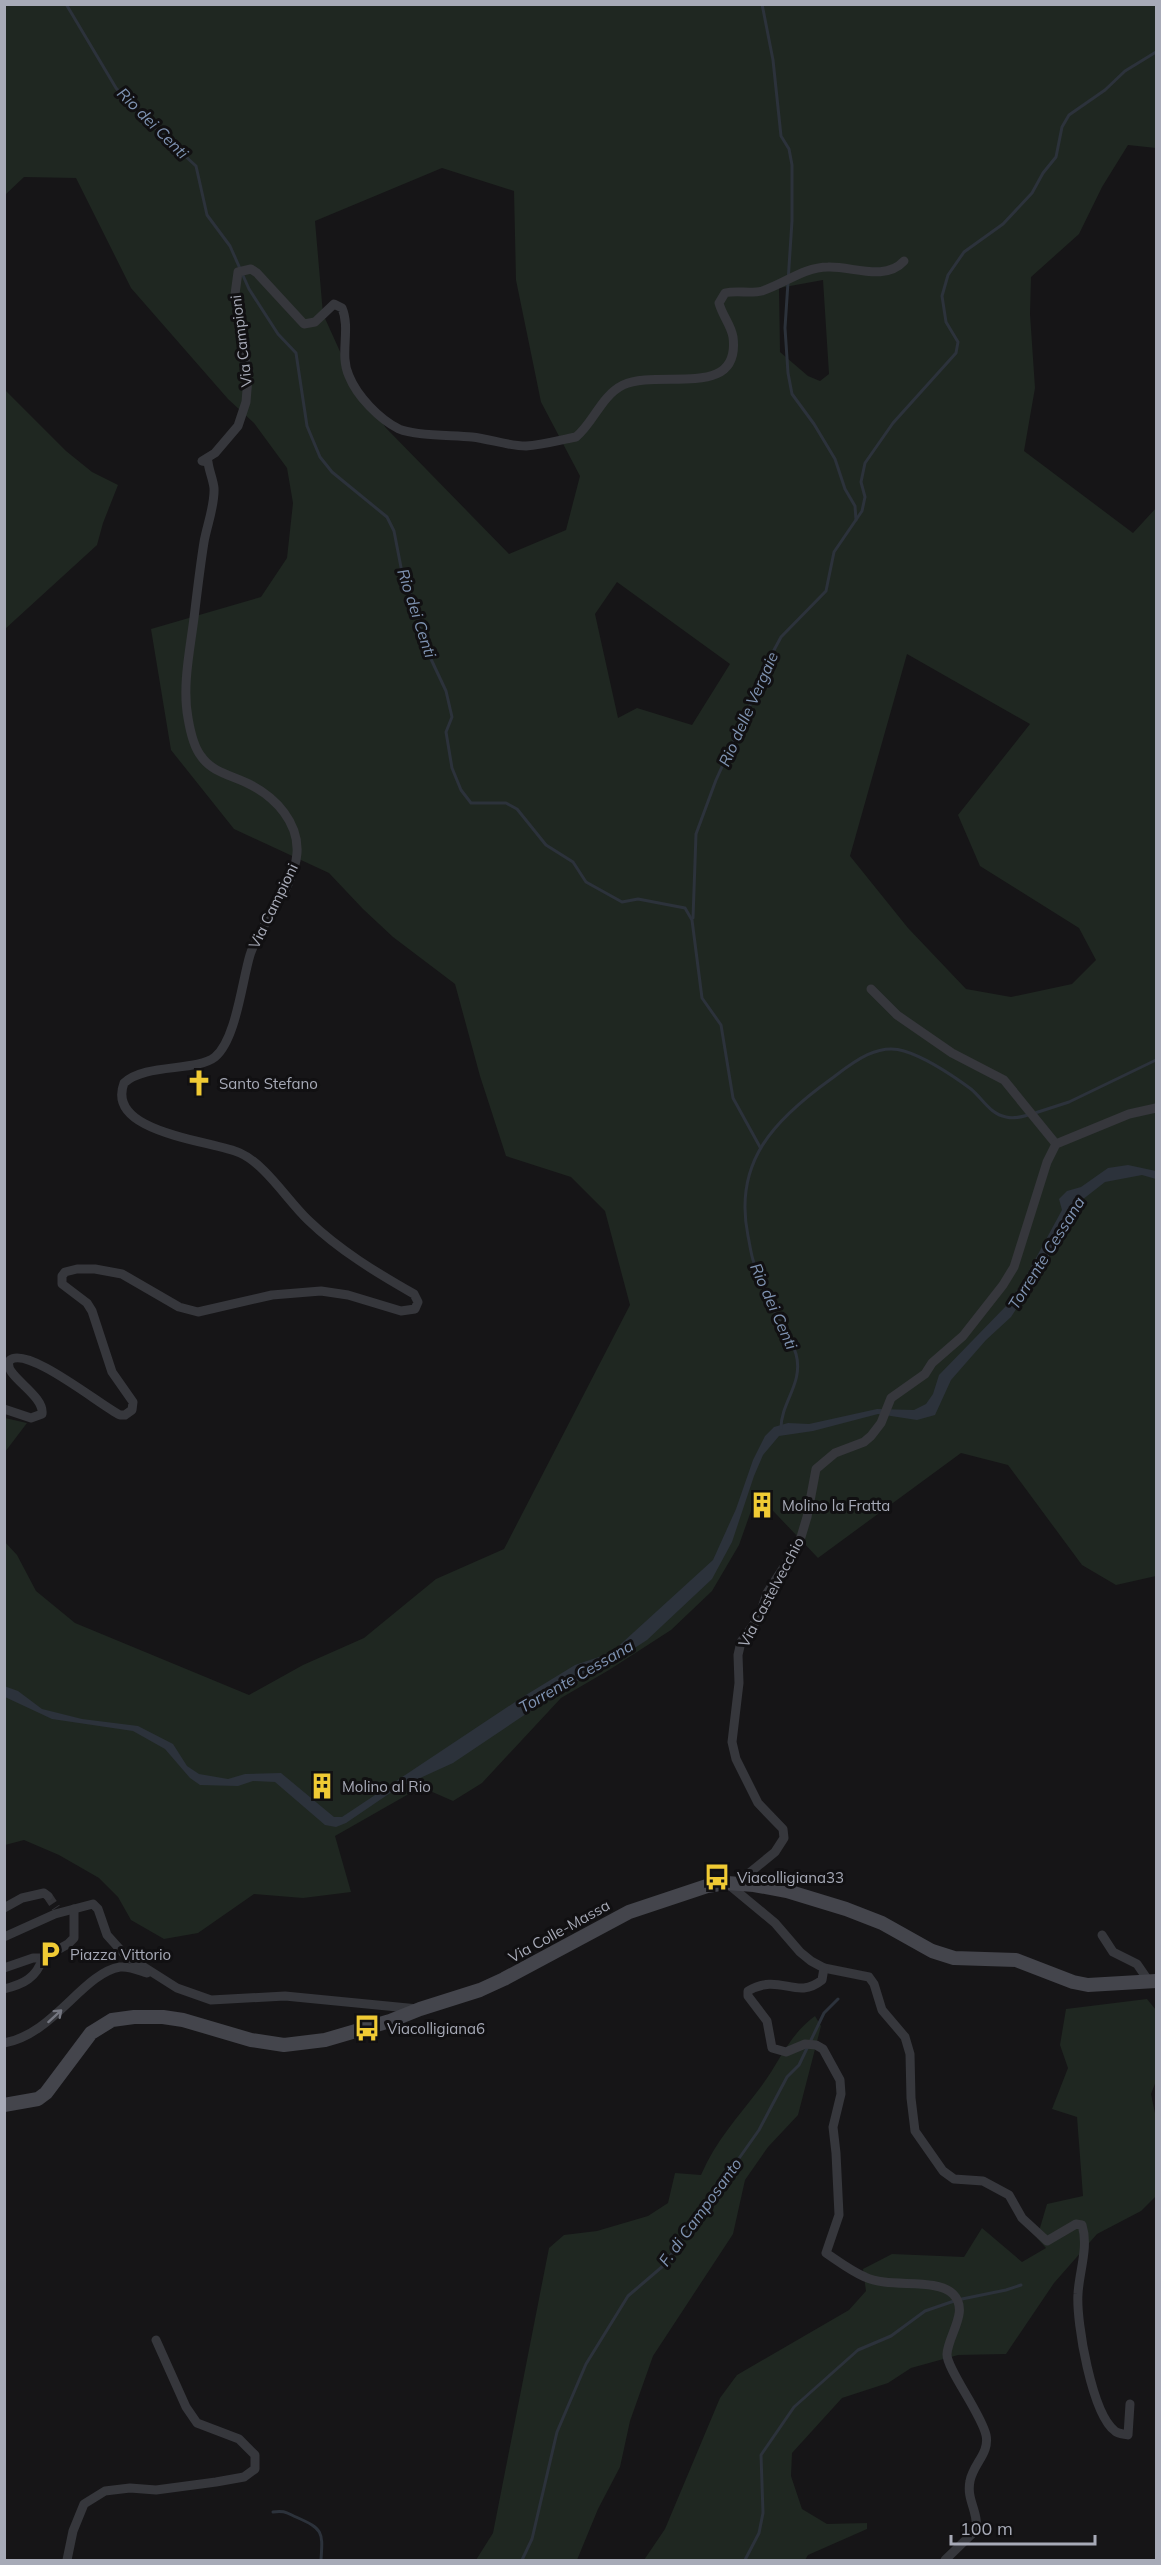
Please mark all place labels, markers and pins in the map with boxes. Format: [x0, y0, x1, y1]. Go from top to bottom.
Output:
church icon: Santo Stefano [184, 1068, 214, 1098]
place label: Santo Stefano [219, 1074, 318, 1093]
building icon: Molino la Fratta [747, 1490, 777, 1520]
place label: Molino la Fratta [782, 1496, 890, 1515]
building icon: Molino al Rio [307, 1771, 337, 1801]
place label: Molino al Rio [342, 1777, 431, 1796]
bus stop icon: Viacolligiana33 [702, 1862, 732, 1892]
place label: Viacolligiana33 [737, 1868, 844, 1887]
parking icon: Piazza Vittorio [35, 1939, 65, 1969]
place label: Piazza Vittorio [70, 1945, 171, 1964]
bus stop icon: Viacolligiana6 [352, 2013, 382, 2043]
place label: Viacolligiana6 [387, 2019, 485, 2038]

